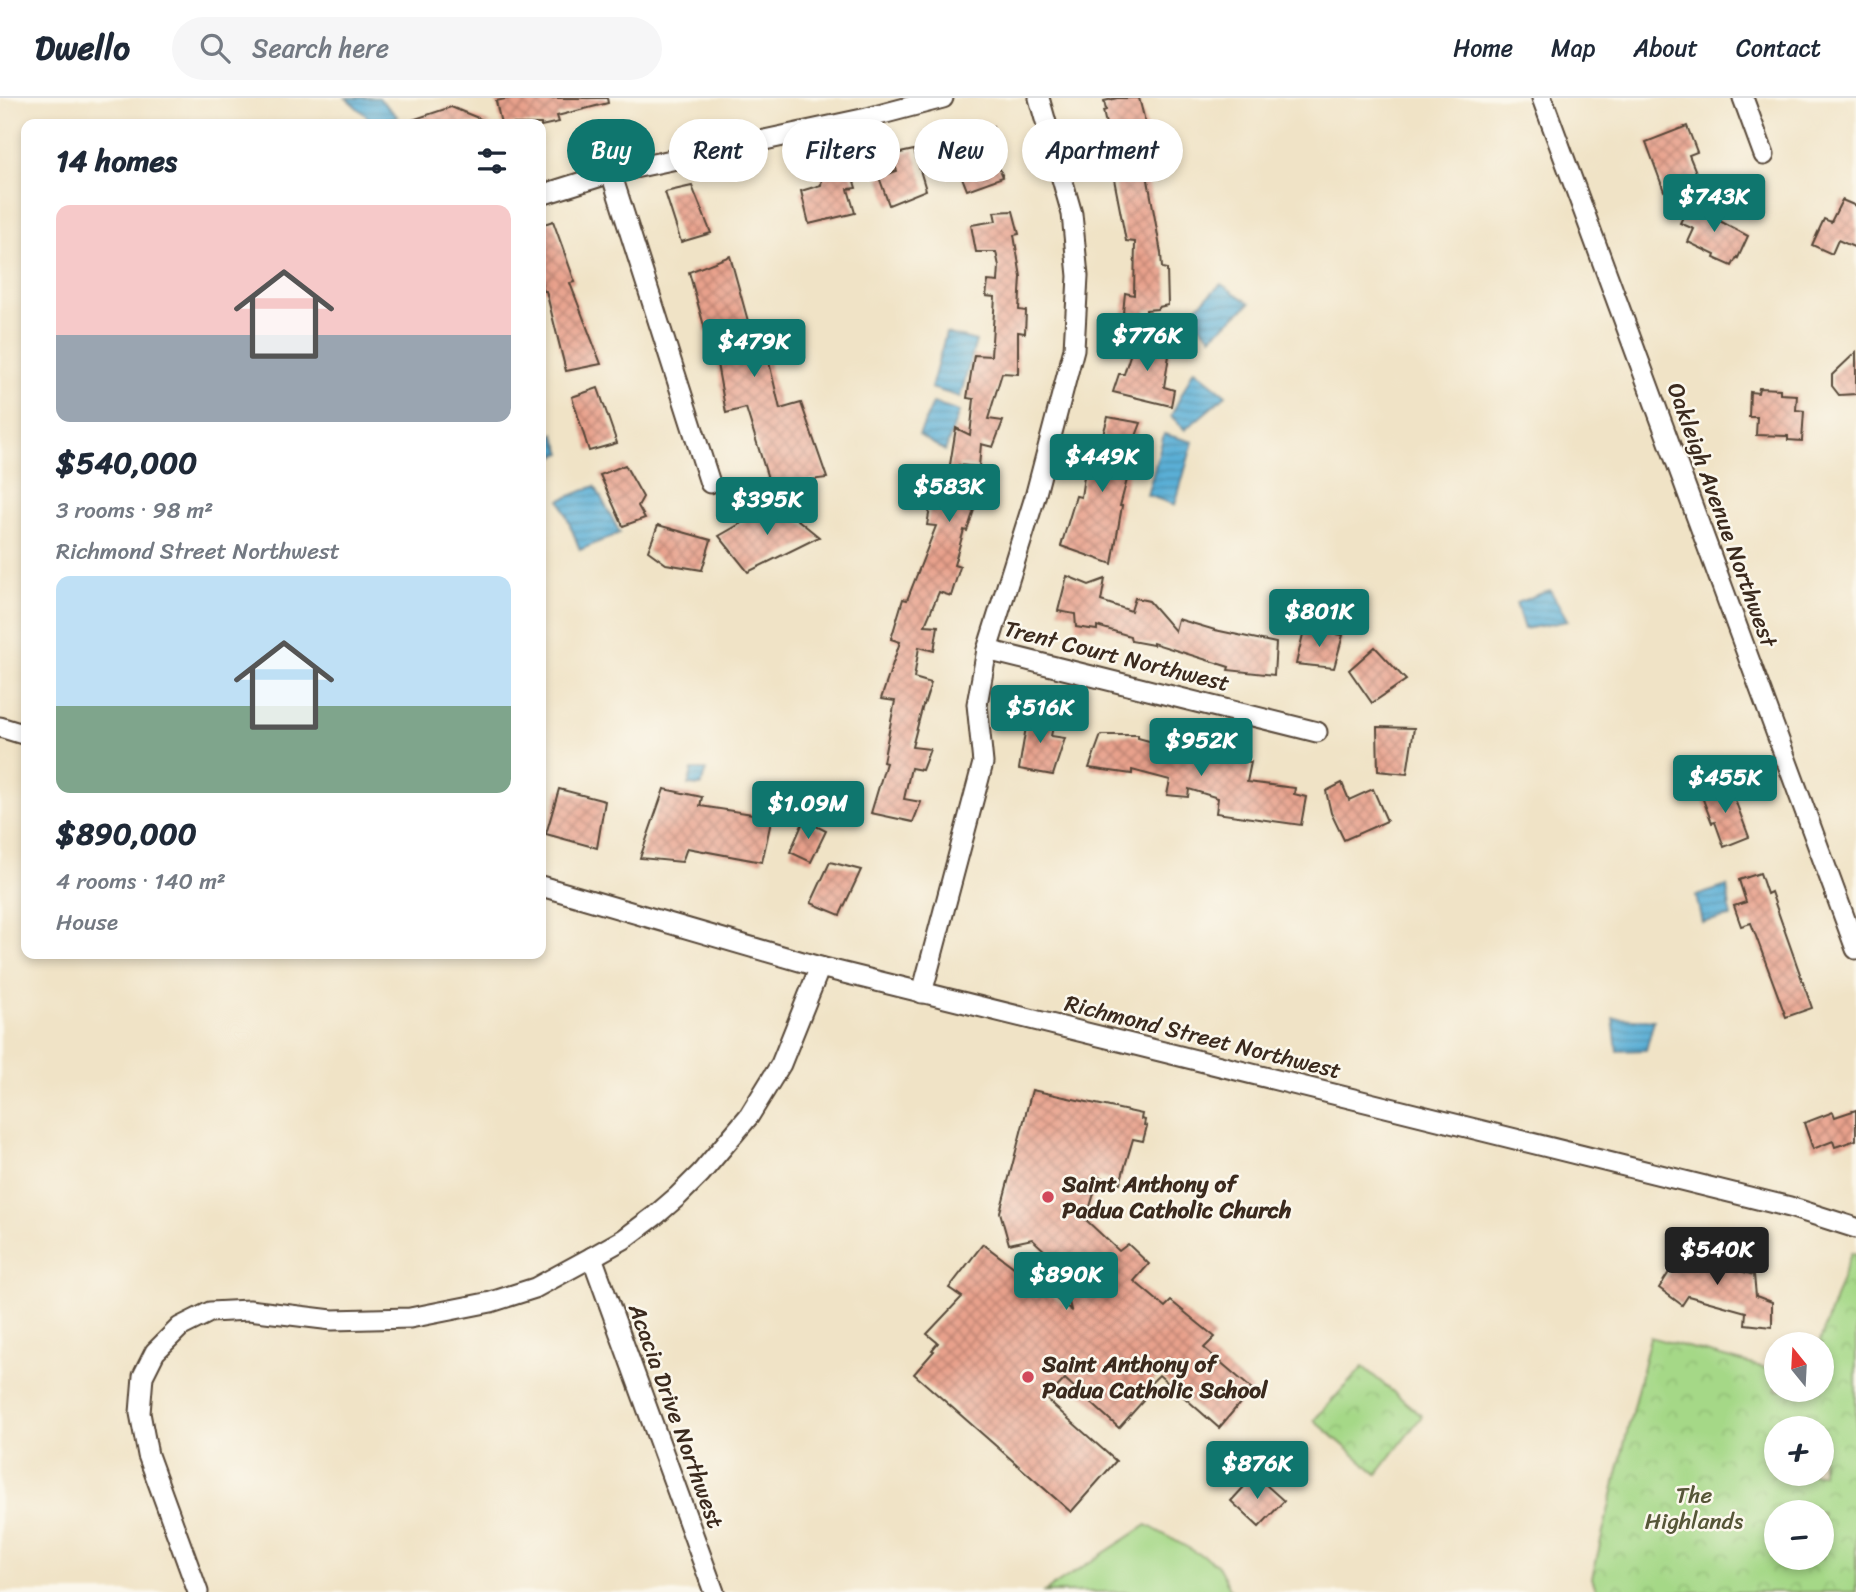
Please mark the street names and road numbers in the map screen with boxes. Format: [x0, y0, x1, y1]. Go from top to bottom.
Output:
street label: Oakleigh Avenue Northwest [1655, 377, 1790, 655]
street label: Trent Court Northwest [1000, 608, 1234, 704]
street label: Richmond Street Northwest [1060, 983, 1346, 1091]
street label: Acacia Drive Northwest [616, 1297, 736, 1534]

